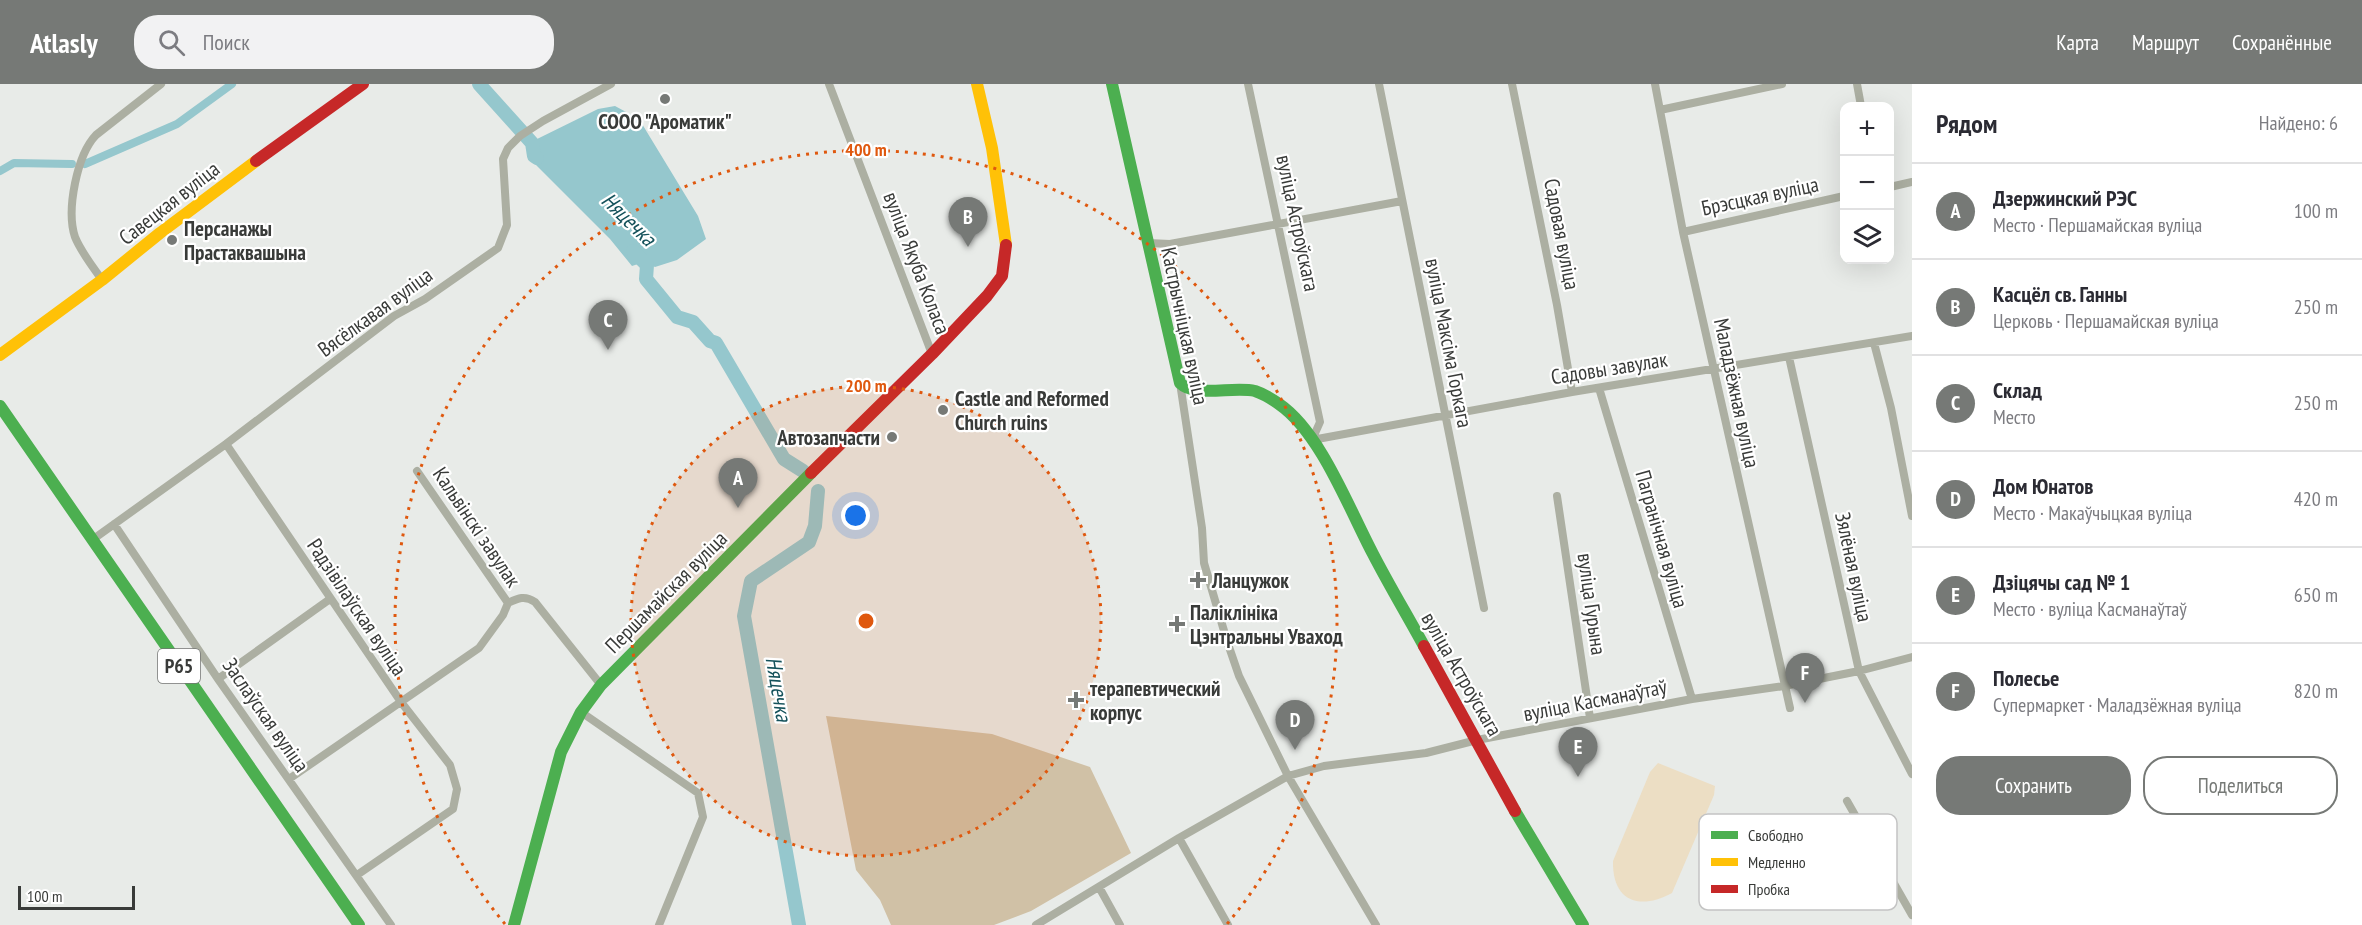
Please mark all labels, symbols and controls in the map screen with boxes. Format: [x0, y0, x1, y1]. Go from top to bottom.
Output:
search box [134, 15, 554, 69]
text: Atlasly [30, 24, 98, 61]
icon: search [155, 26, 188, 59]
text: Поиск [203, 28, 250, 56]
text: Карта [2056, 29, 2099, 56]
text: Маршрут [2132, 29, 2199, 56]
text: Сохранённые [2232, 29, 2332, 56]
marker: СООО "Ароматик" [658, 92, 672, 106]
map controls [1840, 102, 1894, 264]
button: + [1840, 102, 1894, 156]
text: Рядом [1936, 107, 1997, 140]
place label: СООО "Ароматик" [598, 108, 732, 135]
text: Найдено: 6 [2259, 110, 2338, 136]
text: 400 m [845, 138, 887, 161]
street label: вуліца Астроўскага [1270, 152, 1326, 294]
street label: Савецкая вуліца [113, 155, 225, 251]
button: − [1840, 156, 1894, 210]
street label: Брэсцкая вуліца [1699, 170, 1821, 222]
street label: Садовая вуліца [1538, 176, 1586, 292]
text: Дзержинский РЭС [1993, 184, 2137, 212]
water label: Няцечка [596, 186, 663, 253]
street label: вуліца Якуба Коласа [877, 188, 957, 338]
pin: B [948, 198, 988, 247]
text: A [1950, 198, 1961, 224]
text: 100 m [2294, 198, 2338, 224]
button: layers [1840, 210, 1894, 264]
text: Место · Першамайская вуліца [1993, 212, 2202, 238]
place label: Персанажы Прастаквашына [184, 215, 306, 266]
marker: Персанажы Прастаквашына [165, 233, 179, 247]
street label: Кастрычніцкая вуліца [1155, 245, 1215, 407]
street label: вуліца Максіма Горкага [1419, 256, 1479, 430]
street label: Вясёлкавая вуліца [313, 261, 437, 363]
text: Касцёл св. Ганны [1993, 280, 2127, 308]
text: B [1951, 294, 1960, 320]
text: 250 m [2294, 294, 2338, 320]
pin: C [588, 300, 628, 350]
text: Церковь · Першамайская вуліца [1993, 308, 2219, 334]
street label: Маладзёжная вуліца [1708, 316, 1766, 470]
street label: Садовы завулак [1549, 345, 1669, 391]
text: 200 m [845, 374, 887, 397]
text: Склад [1993, 376, 2042, 404]
place label: Castle and Reformed Church ruins [955, 385, 1109, 436]
text: C [1951, 390, 1960, 416]
text: 250 m [2294, 390, 2338, 416]
marker: Castle and Reformed Church ruins [936, 403, 950, 417]
text: Место [1993, 404, 2036, 430]
place label: Автозапчасти [776, 424, 880, 451]
marker: Автозапчасти [885, 430, 899, 444]
pin: A [718, 458, 758, 508]
street label: Кальвінскі завулак [427, 462, 527, 592]
street label: Пагранічная вуліца [1629, 467, 1695, 611]
text: Дом Юнатов [1993, 472, 2094, 500]
text: D [1950, 486, 1961, 512]
text: 420 m [2294, 486, 2338, 512]
text: Место · Макаўчыцкая вуліца [1993, 500, 2192, 526]
your location [841, 501, 870, 530]
street label: Зялёная вуліца [1829, 510, 1879, 624]
street label: Першамайская вуліца [599, 525, 733, 659]
street label: Радзівілаўская вуліца [301, 533, 413, 681]
street label: вуліца Гурына [1571, 551, 1613, 657]
place label: Ланцужок [1211, 567, 1289, 594]
text: Дзіцячы сад № 1 [1993, 568, 2130, 596]
marker: Ланцужок [1189, 571, 1207, 589]
text: E [1951, 582, 1960, 608]
text: 650 m [2294, 582, 2338, 608]
text: Место · вуліца Касманаўтаў [1993, 596, 2187, 622]
place label: Паліклініка Цэнтральны Уваход [1190, 599, 1343, 650]
street label: вуліца Астроўскага [1416, 607, 1508, 741]
centre of rings [856, 611, 876, 631]
marker: Паліклініка Цэнтральны Уваход [1168, 615, 1186, 633]
road number: Р65 [158, 649, 200, 683]
street label: Заслаўская вуліца [217, 653, 315, 777]
water label: Няцечка [760, 654, 799, 725]
pin: F [1786, 654, 1824, 703]
text: Полесье [1993, 664, 2059, 692]
street label: вуліца Касманаўтаў [1521, 673, 1669, 727]
place label: терапевтический корпус [1090, 675, 1221, 726]
text: F [1951, 678, 1960, 704]
text: 820 m [2294, 678, 2338, 704]
marker: терапевтический корпус [1067, 691, 1085, 709]
text: Супермаркет · Маладзёжная вуліца [1993, 692, 2242, 718]
pin: D [1276, 700, 1314, 750]
pin: E [1558, 728, 1598, 777]
button: Сохранить [1936, 756, 2131, 815]
button: Поделиться [2143, 756, 2338, 815]
legend [1699, 814, 1897, 910]
text: Свободно [1748, 825, 1803, 845]
text: Медленно [1748, 852, 1806, 872]
text: Пробка [1748, 879, 1790, 899]
scale bar [18, 883, 135, 910]
text: 100 m [27, 886, 62, 906]

